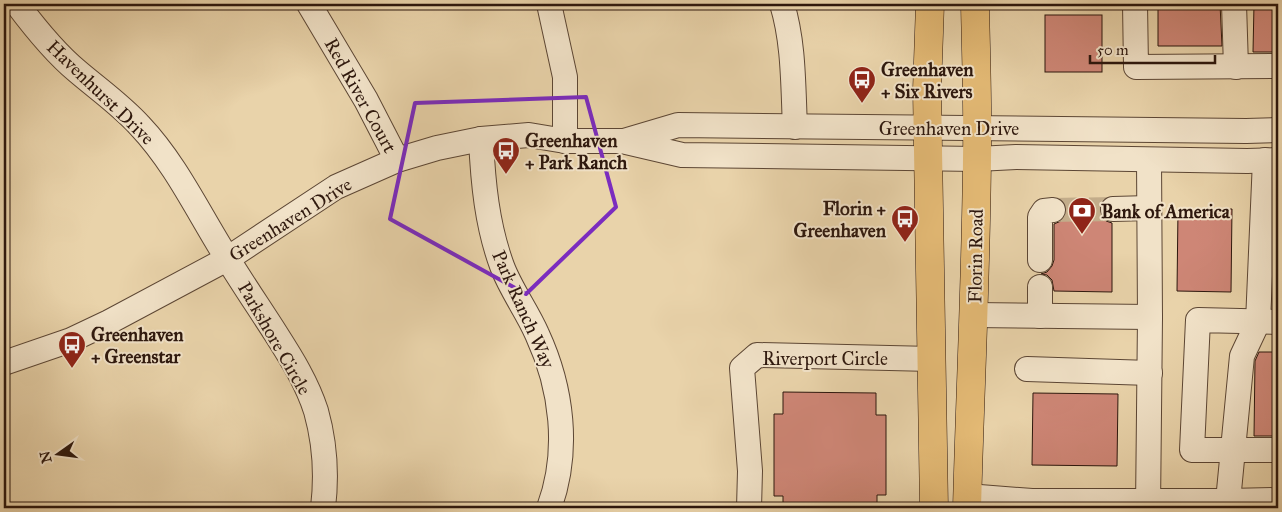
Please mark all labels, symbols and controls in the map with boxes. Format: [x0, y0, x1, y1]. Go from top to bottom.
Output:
scale bar [1090, 32, 1214, 64]
street label: Red River Court [320, 34, 402, 157]
street label: Havenhurst Drive [42, 35, 159, 150]
text: 50 m [1097, 41, 1129, 59]
place label: Greenhaven + Six Rivers [881, 58, 974, 103]
bus stop icon: Greenhaven + Six Rivers [847, 65, 877, 104]
street label: Greenhaven Drive [879, 117, 1019, 140]
place label: Greenhaven + Park Ranch [525, 129, 628, 174]
bus stop icon: Greenhaven + Park Ranch [491, 136, 521, 175]
street label: Greenhaven Drive [225, 172, 356, 266]
bank icon: Bank of America [1067, 196, 1097, 235]
place label: Florin + Greenhaven [794, 197, 887, 242]
place label: Bank of America [1101, 200, 1231, 223]
bus stop icon: Florin + Greenhaven [890, 204, 920, 243]
street label: Florin Road [963, 208, 988, 303]
street label: Park Ranch Way [487, 247, 560, 373]
street label: Parkshore Circle [233, 278, 316, 399]
place label: Greenhaven + Greenstar [91, 323, 184, 368]
bus stop icon: Greenhaven + Greenstar [57, 330, 87, 369]
street label: Riverport Circle [762, 347, 888, 370]
north arrow [32, 430, 82, 480]
text: N [36, 449, 56, 465]

